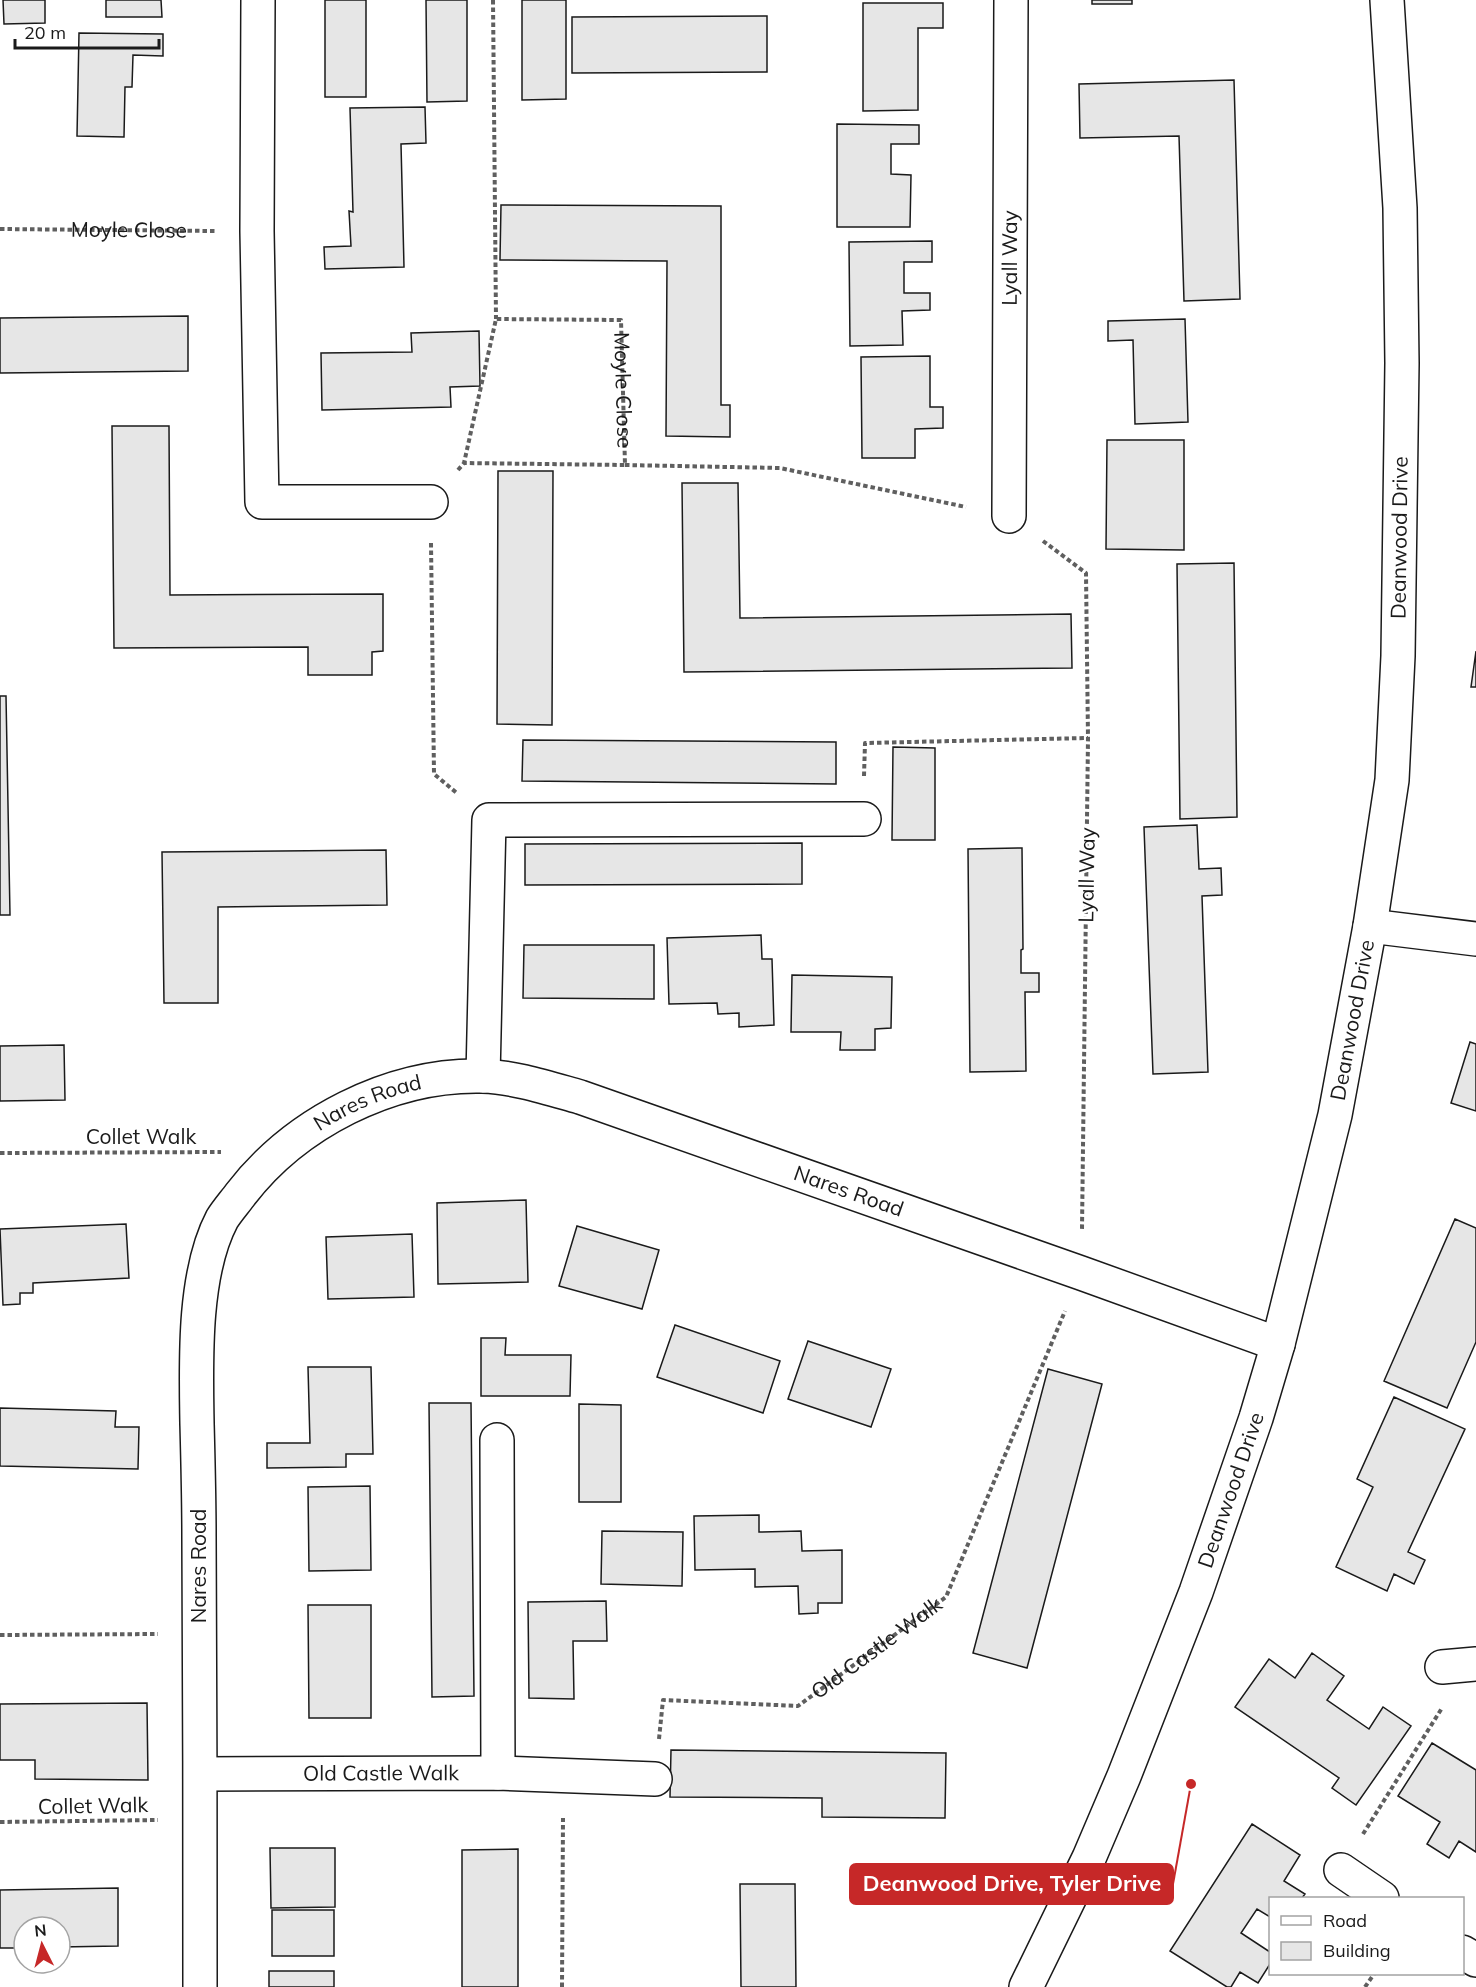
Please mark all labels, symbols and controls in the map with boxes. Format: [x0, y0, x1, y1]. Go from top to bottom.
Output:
scale bar [15, 12, 159, 50]
text: 20 m [24, 21, 66, 44]
street label: Lyall Way [996, 210, 1022, 306]
street label: Moyle Close [71, 216, 187, 243]
street label: Moyle Close [609, 332, 639, 449]
street label: Deanwood Drive [1385, 456, 1413, 619]
street label: Lyall Way [1072, 827, 1100, 923]
street label: Deanwood Drive [1324, 938, 1379, 1102]
street label: Nares Road [308, 1068, 424, 1136]
street label: Collet Walk [86, 1123, 196, 1149]
street label: Nares Road [791, 1159, 907, 1222]
street label: Deanwood Drive [1191, 1409, 1269, 1571]
street label: Nares Road [185, 1509, 211, 1623]
street label: Old Castle Walk [805, 1590, 947, 1704]
street label: Old Castle Walk [303, 1759, 459, 1786]
street label: Collet Walk [38, 1791, 149, 1819]
callout: Deanwood Drive, Tyler Drive [850, 1864, 1173, 1904]
text: Deanwood Drive, Tyler Drive [863, 1869, 1161, 1897]
legend [1269, 1897, 1464, 1975]
text: Road [1323, 1909, 1367, 1932]
north arrow [12, 1915, 72, 1975]
text: N [33, 1920, 47, 1941]
text: Building [1323, 1939, 1391, 1962]

